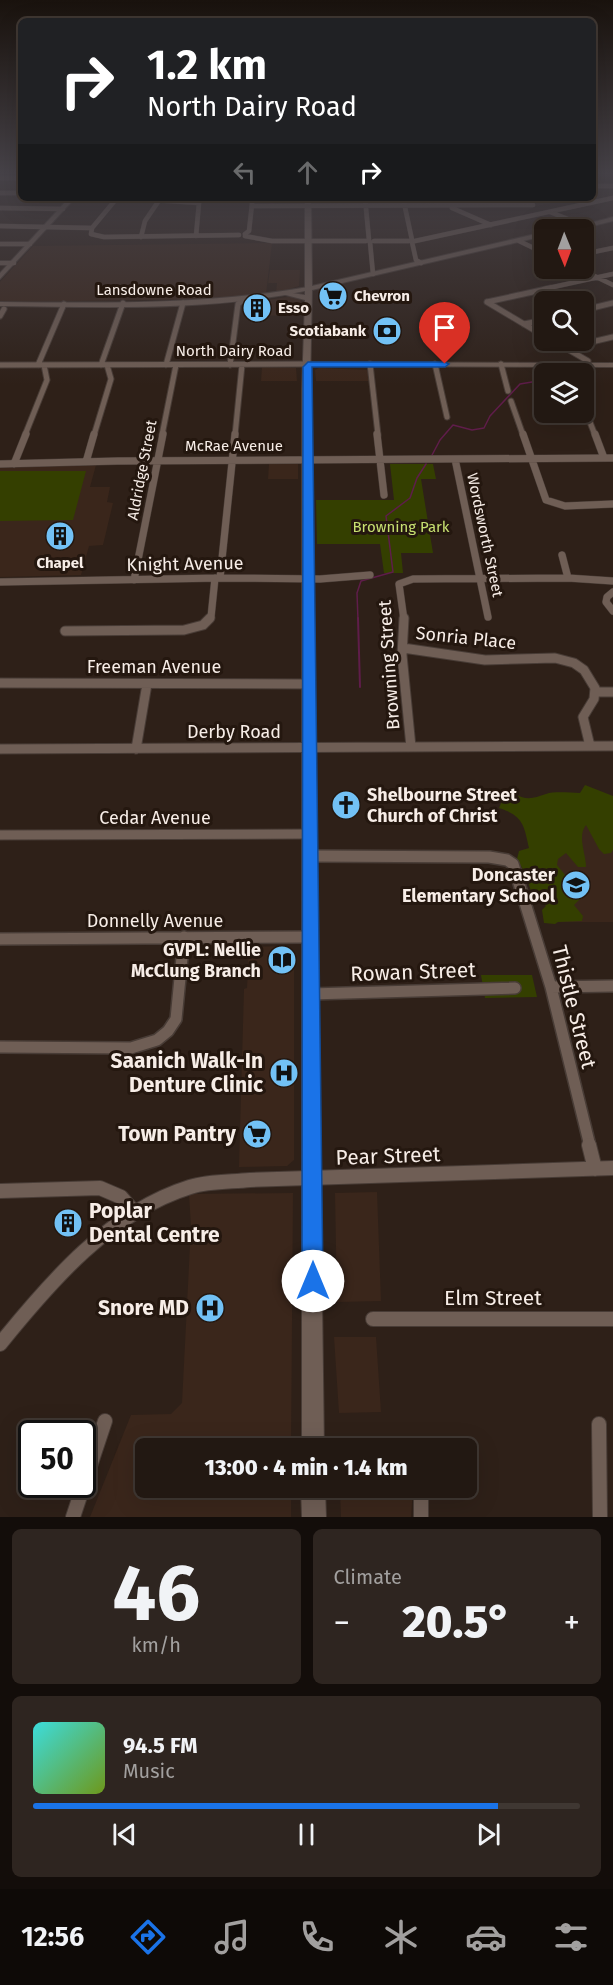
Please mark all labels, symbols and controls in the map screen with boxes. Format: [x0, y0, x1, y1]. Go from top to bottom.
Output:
text: 1.2 km [147, 40, 267, 90]
icon: right [48, 42, 126, 120]
text: North Dairy Road [147, 91, 357, 123]
icon: left [228, 156, 261, 189]
icon: ahead [291, 156, 324, 189]
icon: right [354, 156, 387, 189]
north arrow [534, 219, 594, 279]
map controls [534, 219, 594, 423]
supermarket icon: Chevron [317, 280, 349, 312]
street label: Lansdowne Road [96, 281, 212, 299]
place label: Chevron [354, 287, 410, 305]
button: search [534, 291, 594, 351]
building icon: Esso [241, 292, 273, 324]
place label: Esso [278, 299, 309, 317]
pin [419, 302, 470, 364]
icon: arrive [428, 311, 461, 344]
bank icon: Scotiabank [371, 315, 403, 347]
place label: Scotiabank [290, 322, 367, 340]
street label: North Dairy Road [176, 342, 292, 360]
button: layers [534, 363, 594, 423]
street label: Aldridge Street [124, 418, 161, 521]
street label: McRae Avenue [185, 437, 283, 455]
street label: Wordsworth Street [463, 471, 507, 599]
park label: Browning Park [352, 518, 450, 536]
building icon: Chapel [44, 520, 76, 552]
street label: Knight Avenue [126, 552, 244, 576]
place label: Chapel [36, 554, 84, 572]
street label: Browning Street [373, 599, 405, 731]
street label: Sonria Place [415, 622, 517, 654]
street label: Freeman Avenue [87, 656, 221, 678]
street label: Derby Road [187, 721, 281, 743]
place label: Shelbourne Street Church of Christ [367, 784, 518, 827]
church icon: Shelbourne Street Church of Christ [330, 789, 362, 821]
street label: Cedar Avenue [99, 807, 211, 829]
place label: Doncaster Elementary School [402, 864, 556, 907]
school or university icon: Doncaster Elementary School [560, 869, 592, 901]
street label: Donnelly Avenue [87, 910, 223, 932]
place label: GVPL: Nellie McClung Branch [131, 939, 261, 982]
street label: Thistle Street [546, 943, 602, 1072]
library icon: GVPL: Nellie McClung Branch [266, 944, 298, 976]
street label: Rowan Street [350, 957, 477, 987]
place label: Saanich Walk-In Denture Clinic [111, 1048, 263, 1098]
hospital icon: Saanich Walk-In Denture Clinic [268, 1057, 300, 1089]
supermarket icon: Town Pantry [241, 1118, 273, 1150]
place label: Town Pantry [118, 1121, 236, 1147]
street label: Pear Street [335, 1141, 441, 1171]
place label: Poplar Dental Centre [89, 1198, 220, 1248]
building icon: Poplar Dental Centre [52, 1207, 84, 1239]
position arrow [281, 1249, 345, 1313]
street label: Elm Street [444, 1285, 542, 1311]
hospital icon: Snore MD [194, 1292, 226, 1324]
place label: Snore MD [98, 1295, 189, 1321]
speed limit sign: 50 [18, 1420, 96, 1498]
text: 13:00 · 4 min · 1.4 km [205, 1454, 407, 1481]
text: 46 [112, 1547, 200, 1641]
text: Climate [334, 1565, 402, 1589]
text: 20.5° [402, 1595, 511, 1649]
text: − [334, 1603, 350, 1643]
text: + [564, 1603, 580, 1643]
text: km/h [132, 1633, 181, 1657]
text: 94.5 FM [123, 1732, 197, 1759]
text: Music [123, 1759, 175, 1783]
icon: previous [108, 1818, 141, 1851]
icon: pause [290, 1818, 323, 1851]
icon: next [472, 1818, 505, 1851]
icon: directions [127, 1916, 169, 1958]
icon: music [211, 1916, 253, 1958]
icon: phone [296, 1916, 338, 1958]
icon: climate [380, 1916, 422, 1958]
icon: car [465, 1916, 507, 1958]
icon: filters [550, 1916, 592, 1958]
text: 12:56 [21, 1921, 84, 1953]

